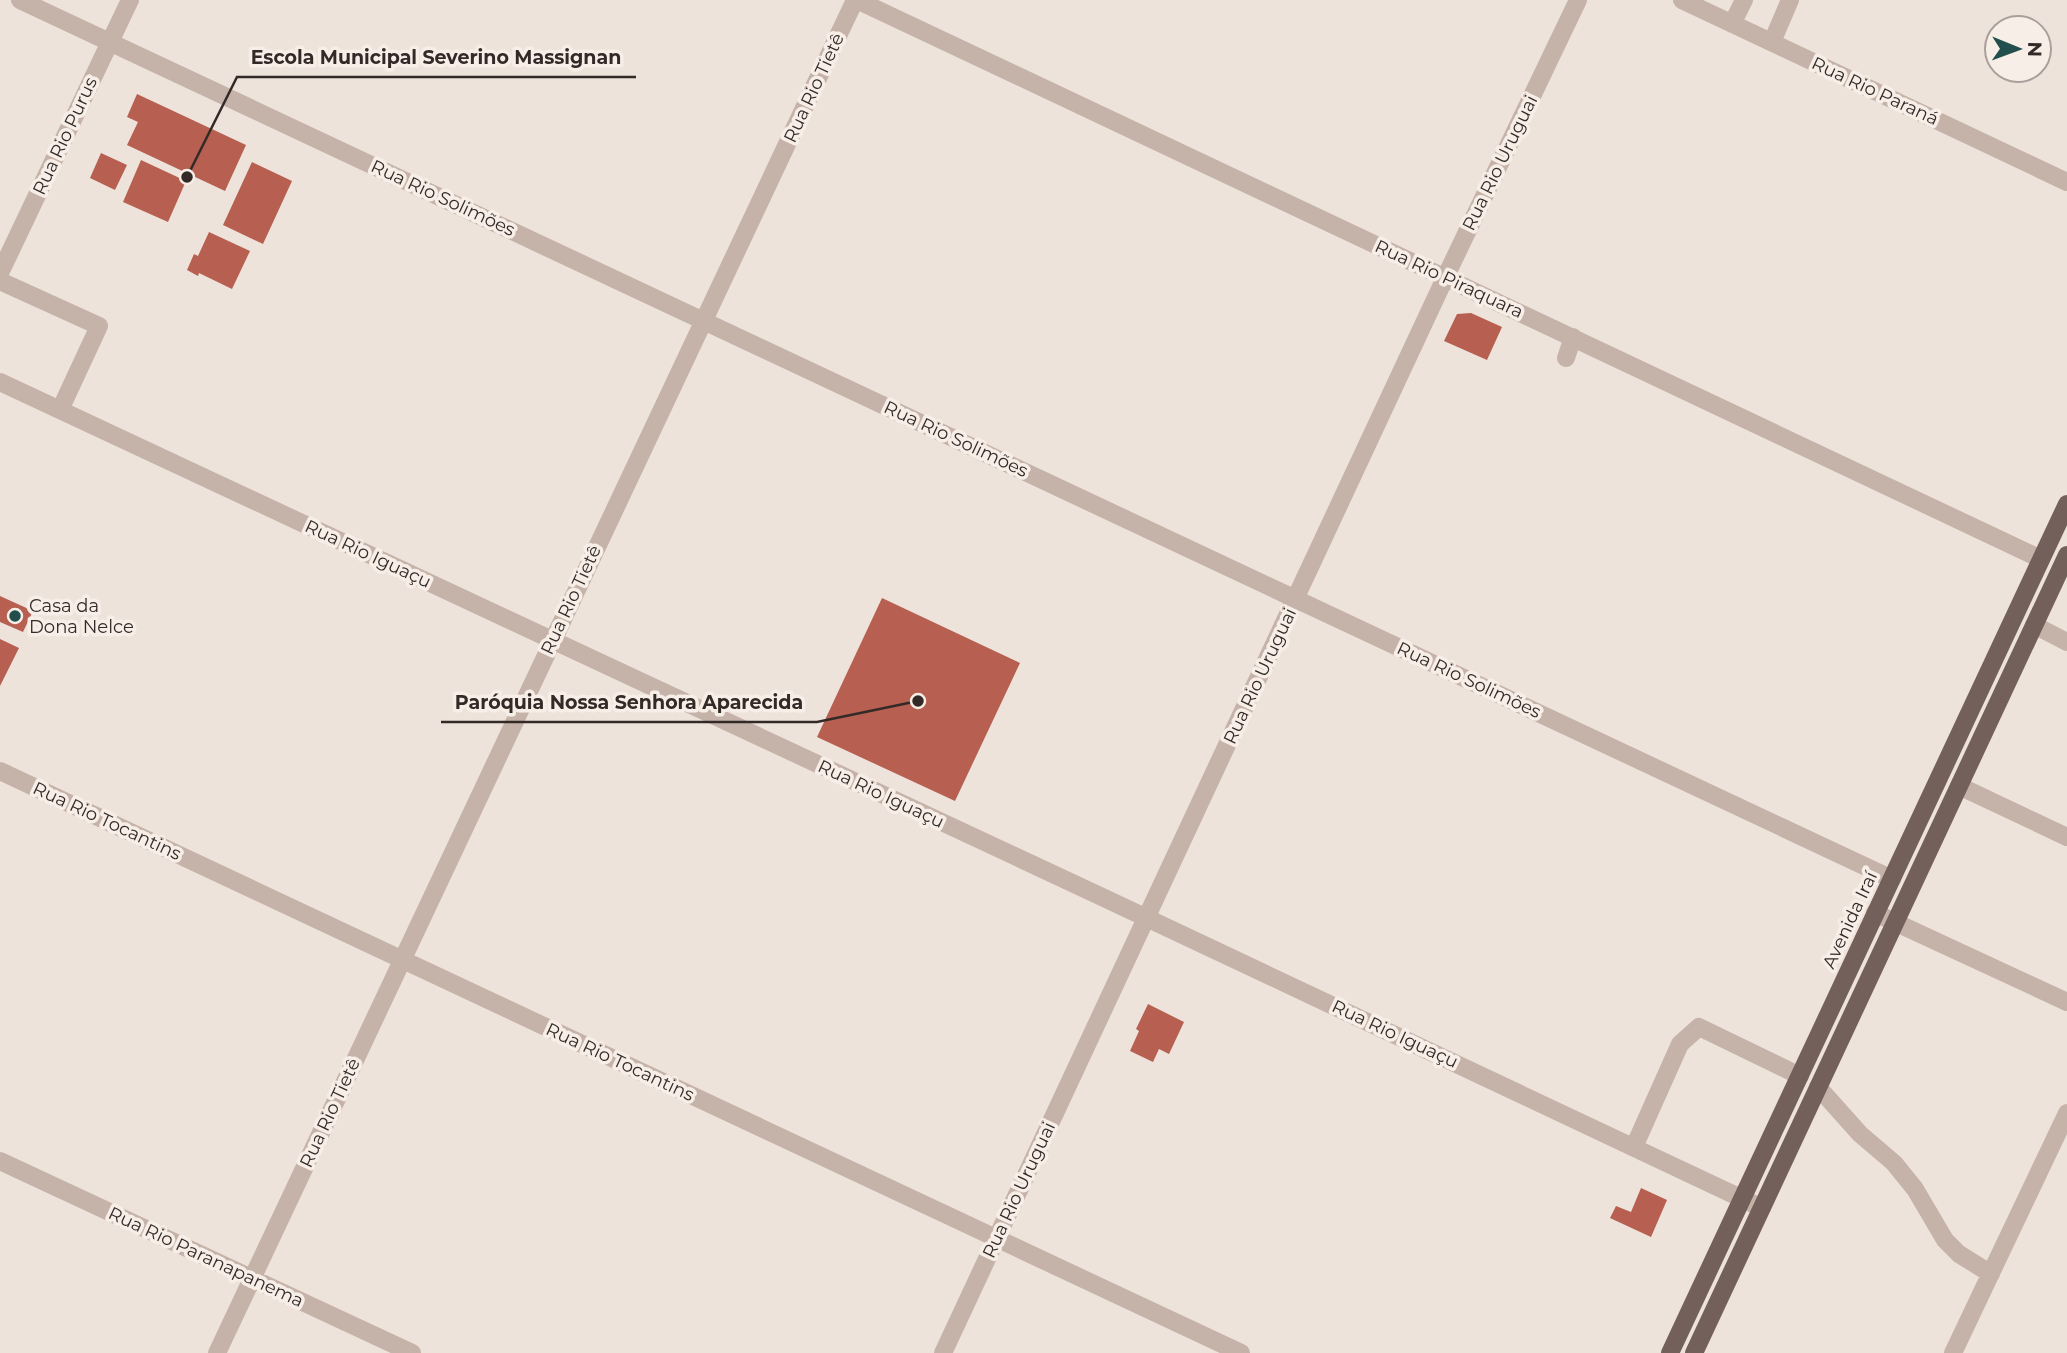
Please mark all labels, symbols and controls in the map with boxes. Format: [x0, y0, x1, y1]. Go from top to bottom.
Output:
north arrow [1983, 14, 2053, 84]
street label: Rua Rio Tietê [779, 30, 849, 146]
callout: Escola Municipal Severino Massignan [237, 37, 636, 77]
text: N [2023, 41, 2046, 57]
text: Escola Municipal Severino Massignan [251, 46, 621, 69]
street label: Rua Rio Paraná [1808, 52, 1942, 130]
street label: Rua Rio Purus [28, 73, 102, 198]
street label: Rua Rio Uruguai [1458, 92, 1542, 234]
street label: Rua Rio Solimões [367, 155, 519, 241]
street label: Rua Rio Piraquara [1371, 235, 1527, 323]
street label: Rua Rio Solimões [880, 396, 1032, 482]
street label: Rua Rio Iguaçu [301, 515, 435, 593]
street label: Rua Rio Tietê [536, 542, 606, 658]
place label: Casa da Dona Nelce [29, 595, 134, 638]
street label: Rua Rio Uruguai [1219, 604, 1301, 748]
marker: Casa da Dona Nelce [7, 608, 23, 624]
street label: Rua Rio Solimões [1393, 637, 1545, 723]
callout: Paróquia Nossa Senhora Aparecida [441, 682, 817, 722]
text: Paróquia Nossa Senhora Aparecida [455, 691, 803, 714]
street label: Rua Rio Iguaçu [814, 755, 948, 833]
street label: Rua Rio Tocantins [29, 777, 185, 865]
street label: Avenida Iraí [1818, 867, 1883, 972]
street label: Rua Rio Iguaçu [1328, 995, 1462, 1073]
street label: Rua Rio Tocantins [542, 1018, 698, 1106]
street label: Rua Rio Tietê [295, 1055, 365, 1171]
street label: Rua Rio Uruguai [978, 1118, 1060, 1262]
street label: Rua Rio Paranapanema [105, 1202, 307, 1312]

